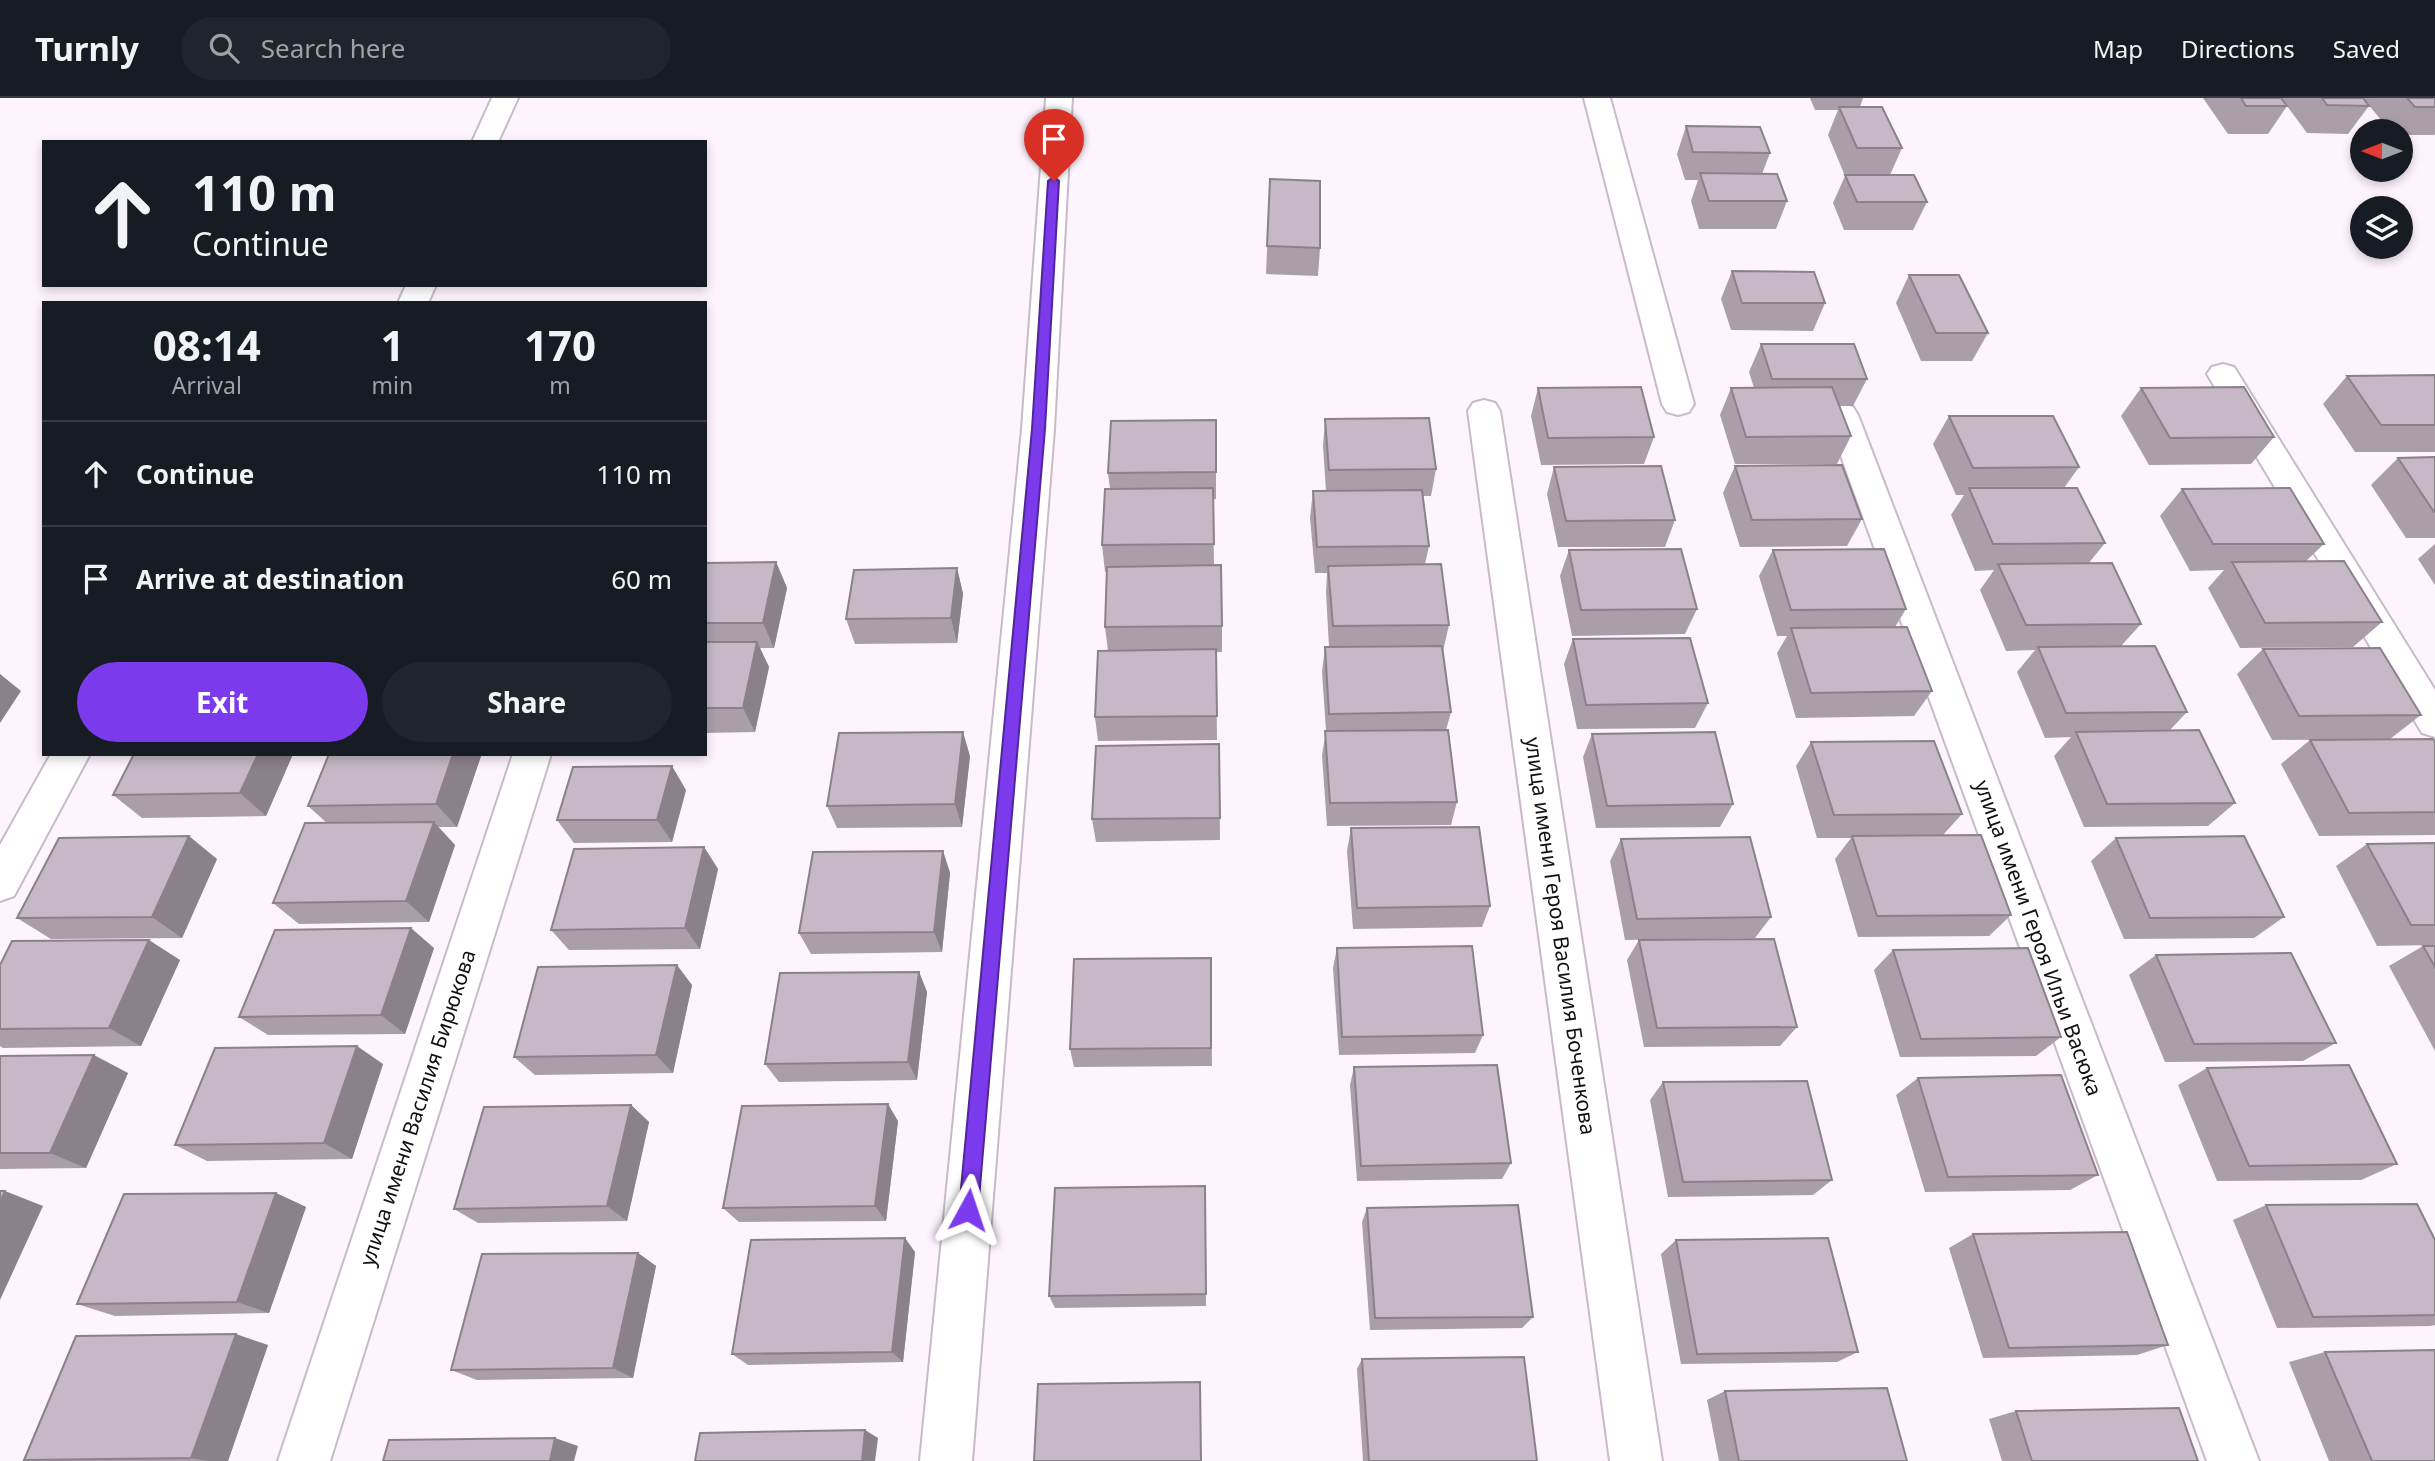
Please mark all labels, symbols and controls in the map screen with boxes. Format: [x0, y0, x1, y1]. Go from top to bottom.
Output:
search box [181, 17, 671, 80]
text: Turnly [35, 26, 139, 71]
icon: search [205, 29, 243, 67]
text: Search here [261, 30, 405, 66]
text: Map [2093, 32, 2143, 65]
text: Directions [2181, 32, 2295, 65]
text: Saved [2333, 32, 2400, 65]
pin [1024, 109, 1084, 181]
north arrow [2350, 119, 2413, 182]
map controls [2350, 119, 2413, 259]
icon: arrive [1035, 120, 1073, 158]
text: 110 m [192, 159, 337, 225]
icon: ahead [77, 168, 168, 259]
button: layers [2350, 196, 2413, 259]
text: Continue [192, 222, 329, 265]
text: 08:14 [153, 316, 261, 373]
text: 1 [380, 316, 404, 373]
text: 170 [524, 316, 596, 373]
text: Arrival [172, 369, 242, 401]
text: min [372, 369, 413, 401]
text: m [549, 369, 571, 401]
icon: ahead [77, 455, 115, 493]
text: Continue [136, 456, 254, 492]
text: 110 m [596, 456, 672, 492]
icon: arrive [77, 560, 115, 598]
text: Arrive at destination [136, 561, 405, 597]
text: 60 m [611, 561, 672, 597]
button: Exit [77, 662, 368, 742]
button: Share [382, 662, 672, 742]
street label: улица имени Героя Василия Боченкова [1519, 735, 1603, 1137]
street label: улица имени Героя Ильи Васюка [1969, 776, 2109, 1099]
street label: улица имени Василия Бирюкова [353, 946, 482, 1269]
position arrow [931, 1173, 1005, 1247]

